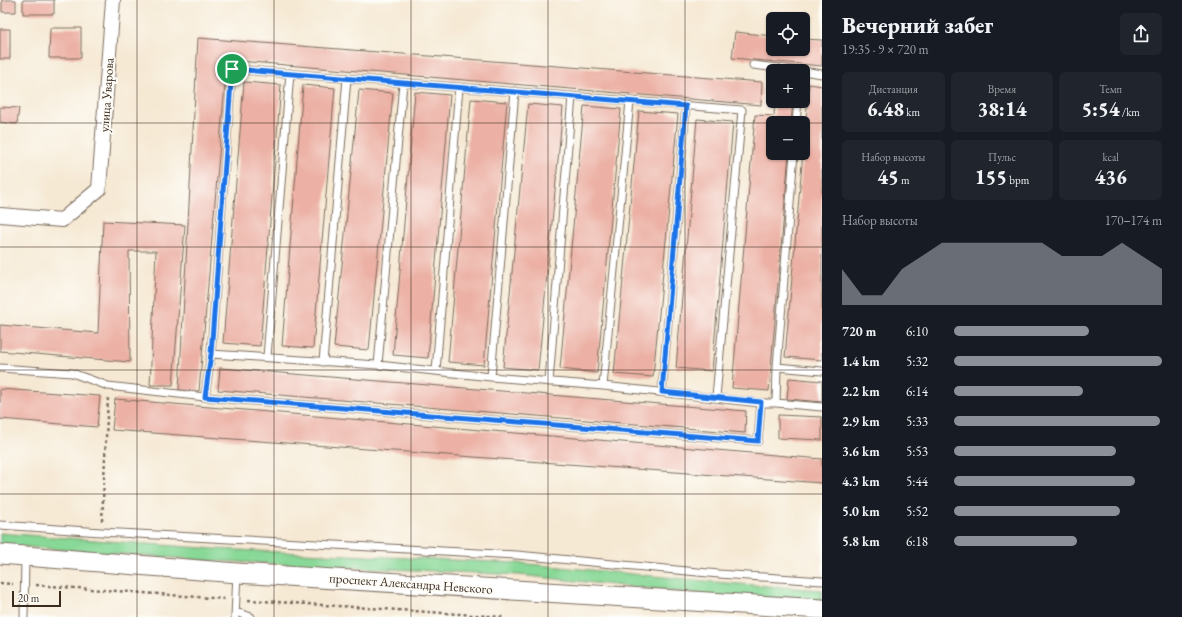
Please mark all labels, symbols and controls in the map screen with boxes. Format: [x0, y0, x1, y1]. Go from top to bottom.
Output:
text: Вечерний забег [842, 11, 993, 40]
map controls [766, 12, 810, 160]
button: locate [766, 12, 810, 56]
button: share [1120, 13, 1162, 55]
text: 19:35 · 9 × 720 m [842, 41, 929, 58]
pin [215, 52, 249, 86]
street label: улица Уварова [95, 56, 118, 133]
icon: arrive [221, 58, 243, 80]
button: + [766, 64, 810, 108]
text: Дистанция [869, 82, 918, 96]
text: Время [988, 82, 1016, 96]
text: Темп [1099, 82, 1122, 96]
text: 6.48 [867, 96, 904, 122]
text: 38:14 [978, 96, 1026, 122]
text: 5:54 [1081, 96, 1120, 122]
text: km [904, 105, 920, 119]
text: /km [1120, 105, 1140, 119]
button: − [766, 116, 810, 160]
text: Набор высоты [861, 150, 925, 164]
text: Пульс [988, 150, 1016, 164]
text: kcal [1102, 150, 1119, 164]
text: 45 [877, 164, 899, 190]
text: 155 [975, 164, 1007, 190]
text: 436 [1094, 164, 1127, 190]
text: m [899, 173, 910, 187]
text: bpm [1007, 173, 1029, 187]
text: Набор высоты [842, 212, 918, 229]
text: 170–174 m [1105, 212, 1162, 229]
text: 720 m [842, 323, 876, 340]
text: 6:10 [906, 323, 928, 340]
text: 1.4 km [842, 353, 880, 370]
text: 5:32 [906, 353, 928, 370]
text: 2.2 km [842, 383, 880, 400]
text: 6:14 [906, 383, 928, 400]
text: 2.9 km [842, 413, 880, 430]
text: 5:33 [906, 413, 928, 430]
text: 3.6 km [842, 443, 880, 460]
text: 5:53 [906, 443, 928, 460]
text: 4.3 km [842, 473, 880, 490]
text: 5:44 [906, 473, 928, 490]
text: 5.0 km [842, 503, 880, 520]
text: 5:52 [906, 503, 928, 520]
text: 5.8 km [842, 533, 880, 550]
text: 6:18 [906, 533, 928, 550]
street label: проспект Александра Невского [329, 569, 493, 598]
scale bar [12, 589, 61, 608]
text: 20 m [18, 591, 39, 605]

